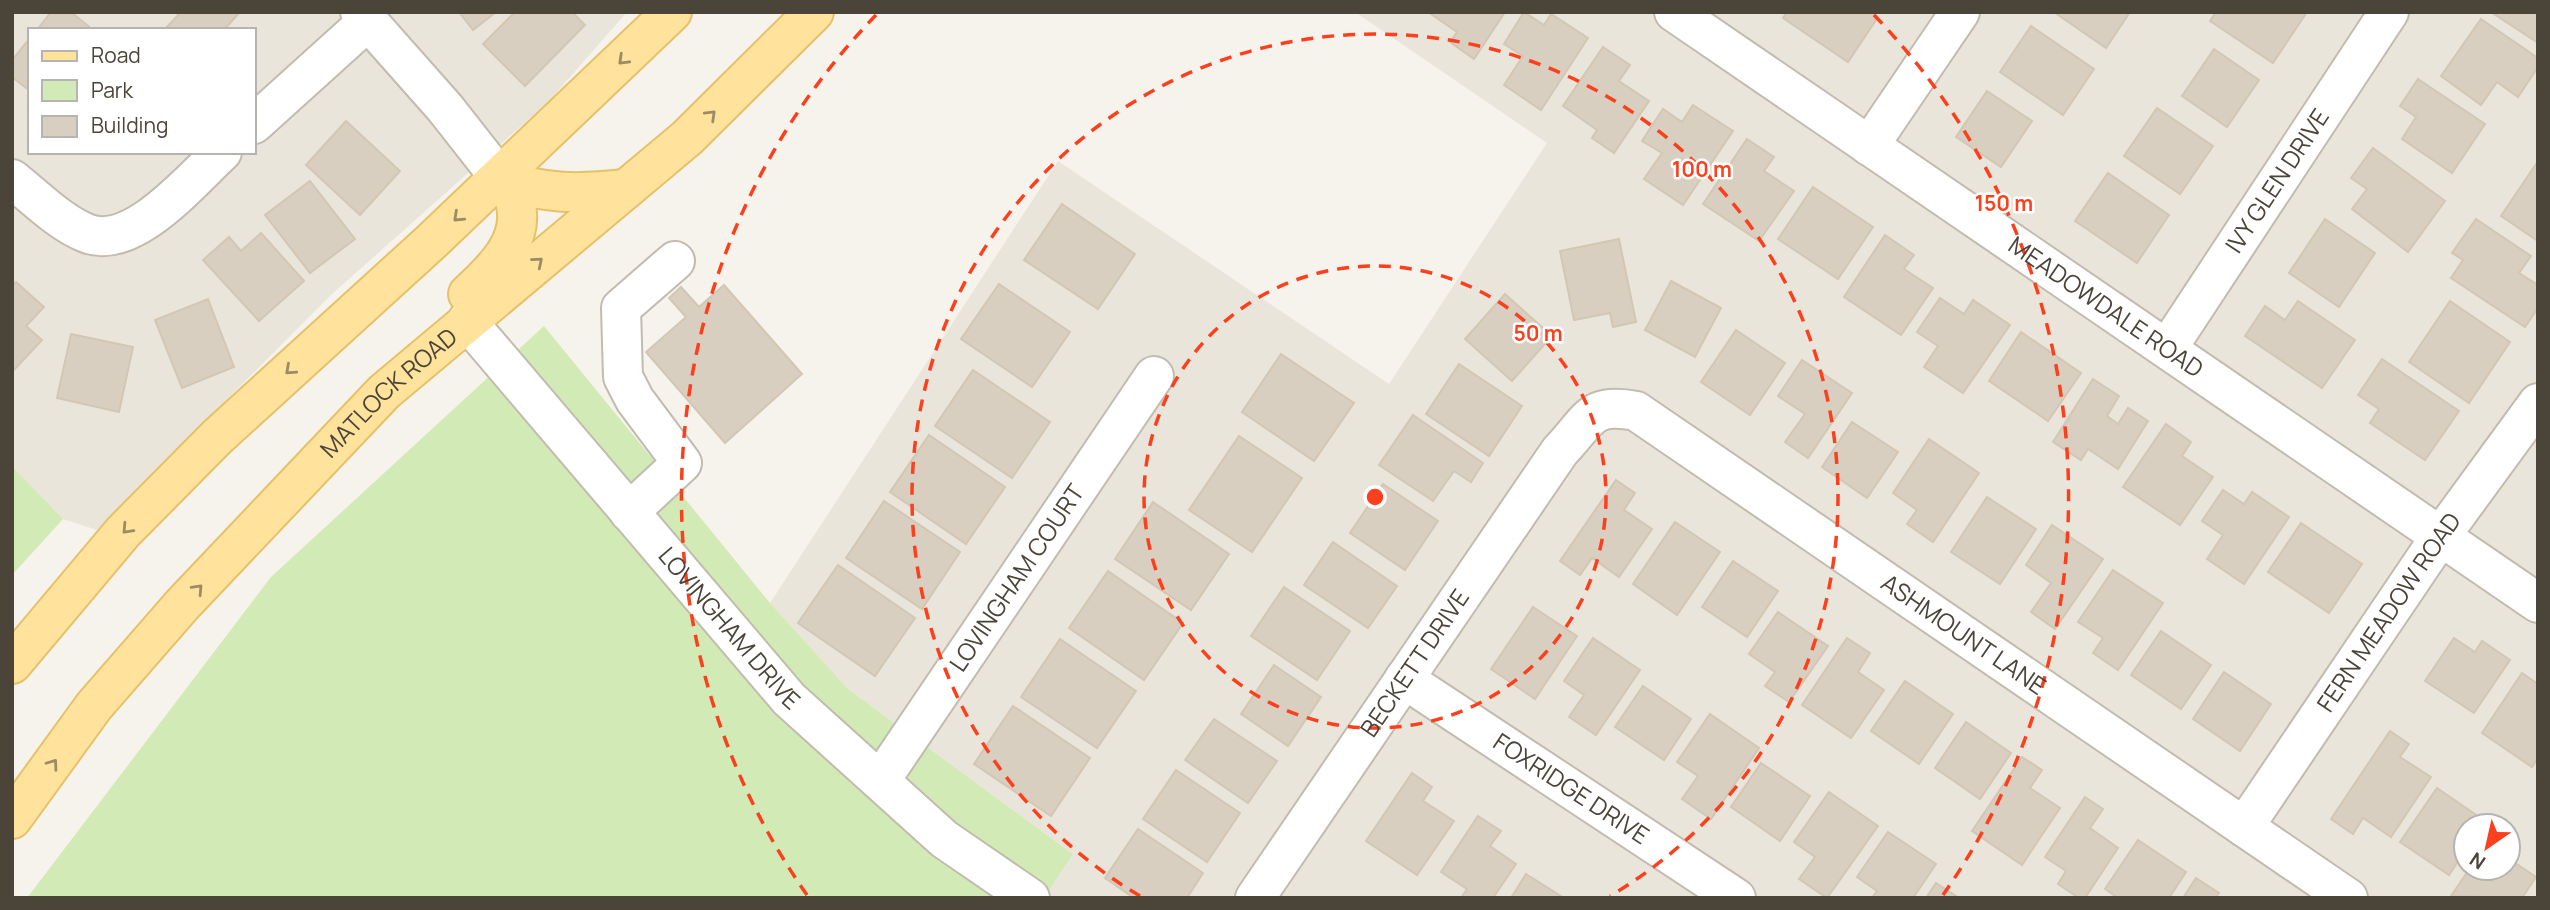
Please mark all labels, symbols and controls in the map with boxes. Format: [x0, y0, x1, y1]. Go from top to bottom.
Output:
legend [28, 28, 256, 154]
text: Road [91, 41, 141, 69]
one-way arrow [618, 51, 631, 64]
text: Park [91, 76, 133, 104]
street label: IVY GLEN DRIVE [2217, 102, 2336, 259]
one-way arrow [703, 110, 716, 123]
text: Building [91, 111, 168, 139]
text: 100 m [1672, 155, 1732, 183]
text: 150 m [1975, 189, 2033, 217]
one-way arrow [453, 208, 466, 221]
street label: MEADOWDALE ROAD [2003, 228, 2210, 384]
one-way arrow [530, 258, 543, 270]
text: 50 m [1513, 319, 1563, 347]
street label: MATLOCK ROAD [312, 320, 463, 464]
one-way arrow [285, 362, 298, 374]
street label: LOVINGHAM COURT [941, 477, 1092, 677]
centre of rings [1363, 485, 1387, 509]
street label: FERN MEADOW ROAD [2308, 505, 2468, 718]
one-way arrow [123, 520, 136, 533]
street label: LOVINGHAM DRIVE [652, 539, 808, 716]
street label: ASHMOUNT LANE [1875, 566, 2053, 702]
street label: BECKETT DRIVE [1352, 582, 1476, 743]
one-way arrow [190, 584, 202, 597]
street label: FOXRIDGE DRIVE [1487, 725, 1656, 851]
one-way arrow [44, 759, 57, 771]
north arrow [2452, 812, 2522, 882]
text: N [2465, 846, 2490, 876]

